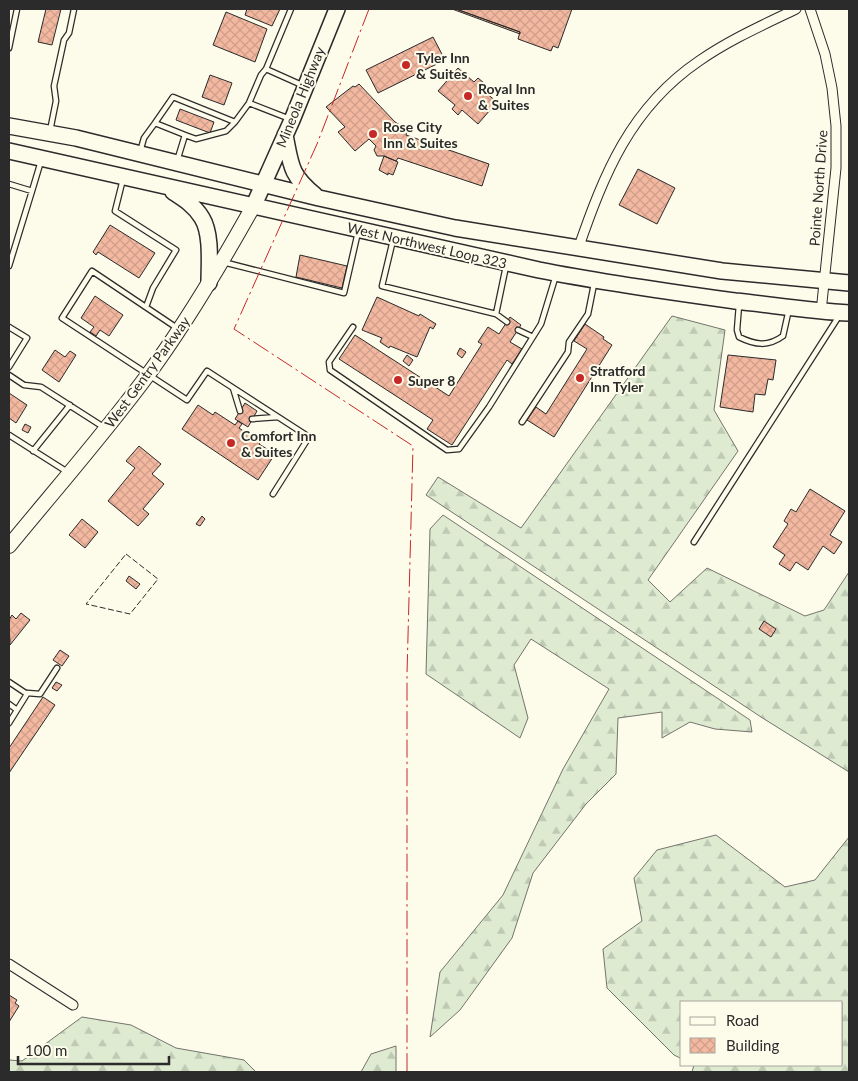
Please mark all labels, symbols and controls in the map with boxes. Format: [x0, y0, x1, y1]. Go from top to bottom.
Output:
street label: Mineola Highway [272, 43, 328, 150]
place label: Tyler Inn & Suites [416, 49, 470, 82]
marker: Tyler Inn & Suites [400, 59, 412, 71]
place label: Royal Inn & Suites [478, 80, 535, 113]
marker: Royal Inn & Suites [462, 90, 474, 102]
place label: Rose City Inn & Suites [383, 118, 458, 151]
marker: Rose City Inn & Suites [367, 128, 379, 140]
street label: Pointe North Drive [805, 129, 831, 247]
street label: West Northwest Loop 323 [345, 218, 509, 272]
street label: West Gentry Parkway [101, 312, 194, 431]
place label: Stratford Inn Tyler [590, 362, 645, 395]
place label: Super 8 [408, 372, 455, 389]
marker: Stratford Inn Tyler [574, 372, 586, 384]
marker: Super 8 [392, 374, 404, 386]
place label: Comfort Inn & Suites [241, 427, 316, 460]
marker: Comfort Inn & Suites [225, 437, 237, 449]
legend [680, 1001, 843, 1066]
text: Road [726, 1011, 759, 1029]
scale bar [18, 1034, 169, 1066]
text: Building [726, 1036, 779, 1054]
text: 100 m [25, 1041, 67, 1059]

